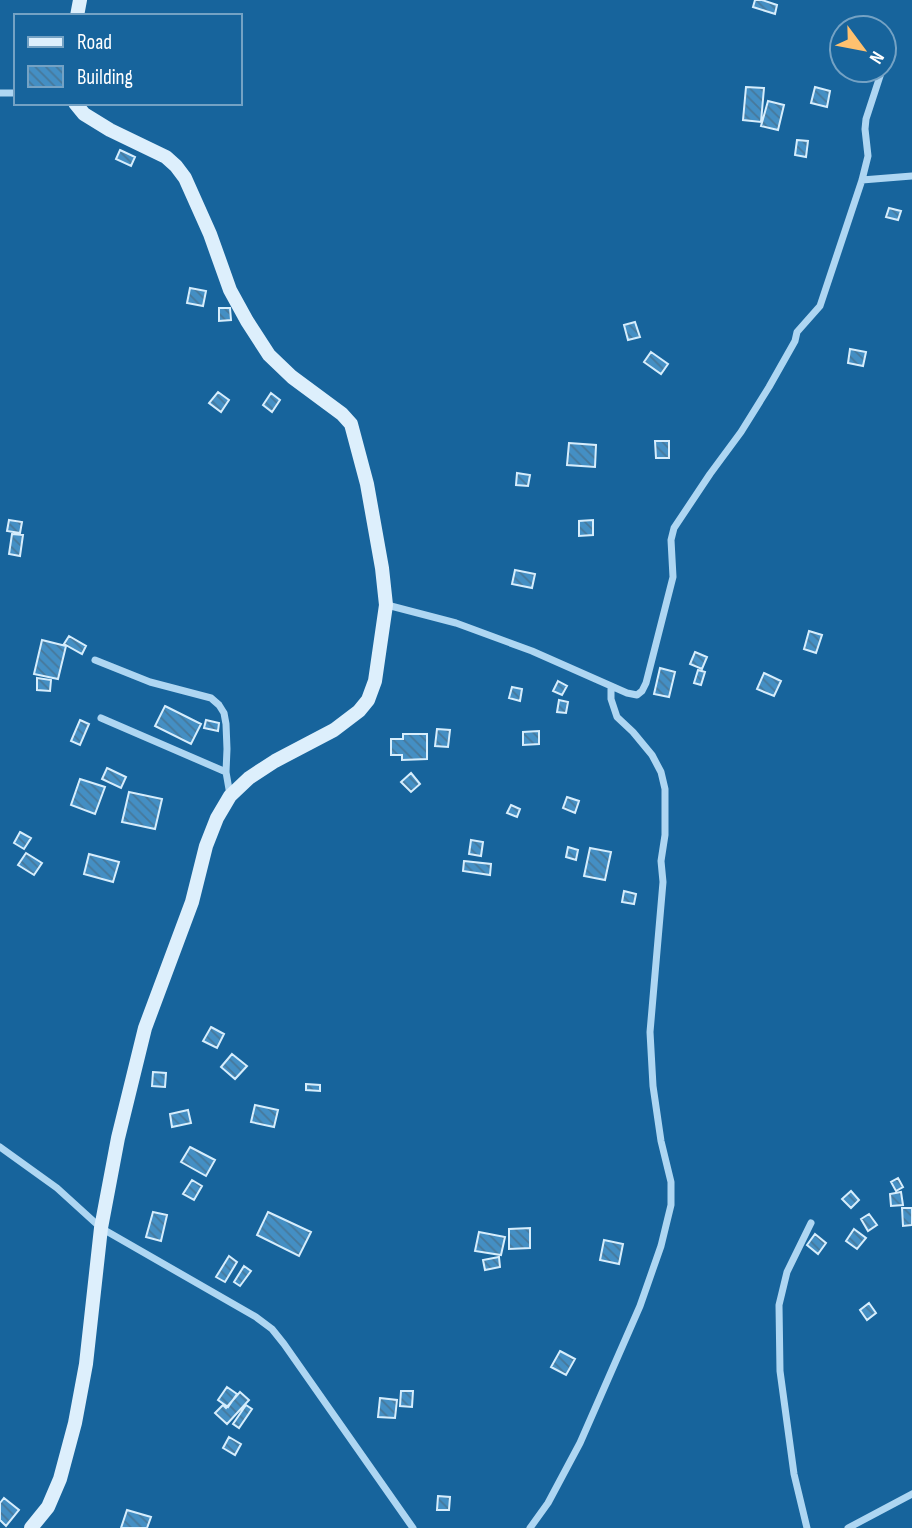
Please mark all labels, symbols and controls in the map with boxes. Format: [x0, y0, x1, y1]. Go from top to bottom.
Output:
legend [14, 14, 242, 105]
north arrow [828, 14, 898, 84]
text: Road [77, 30, 112, 55]
text: N [864, 47, 889, 68]
text: Building [77, 65, 133, 90]

